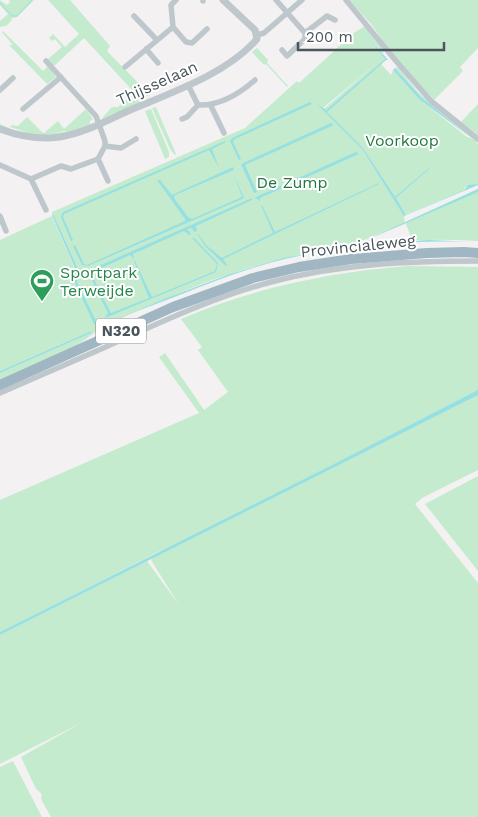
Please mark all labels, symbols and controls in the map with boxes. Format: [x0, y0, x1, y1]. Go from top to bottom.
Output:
scale bar [298, 20, 444, 52]
text: 200 m [306, 28, 353, 46]
street label: Thijsselaan [113, 57, 201, 109]
park label: Voorkoop [365, 131, 439, 150]
park label: De Zump [256, 173, 328, 192]
street label: Provincialeweg [300, 230, 417, 261]
place label: Sportpark Terweijde [60, 263, 137, 300]
sports icon: Sportpark Terweijde [29, 268, 55, 302]
road number: N320 [96, 318, 146, 344]

